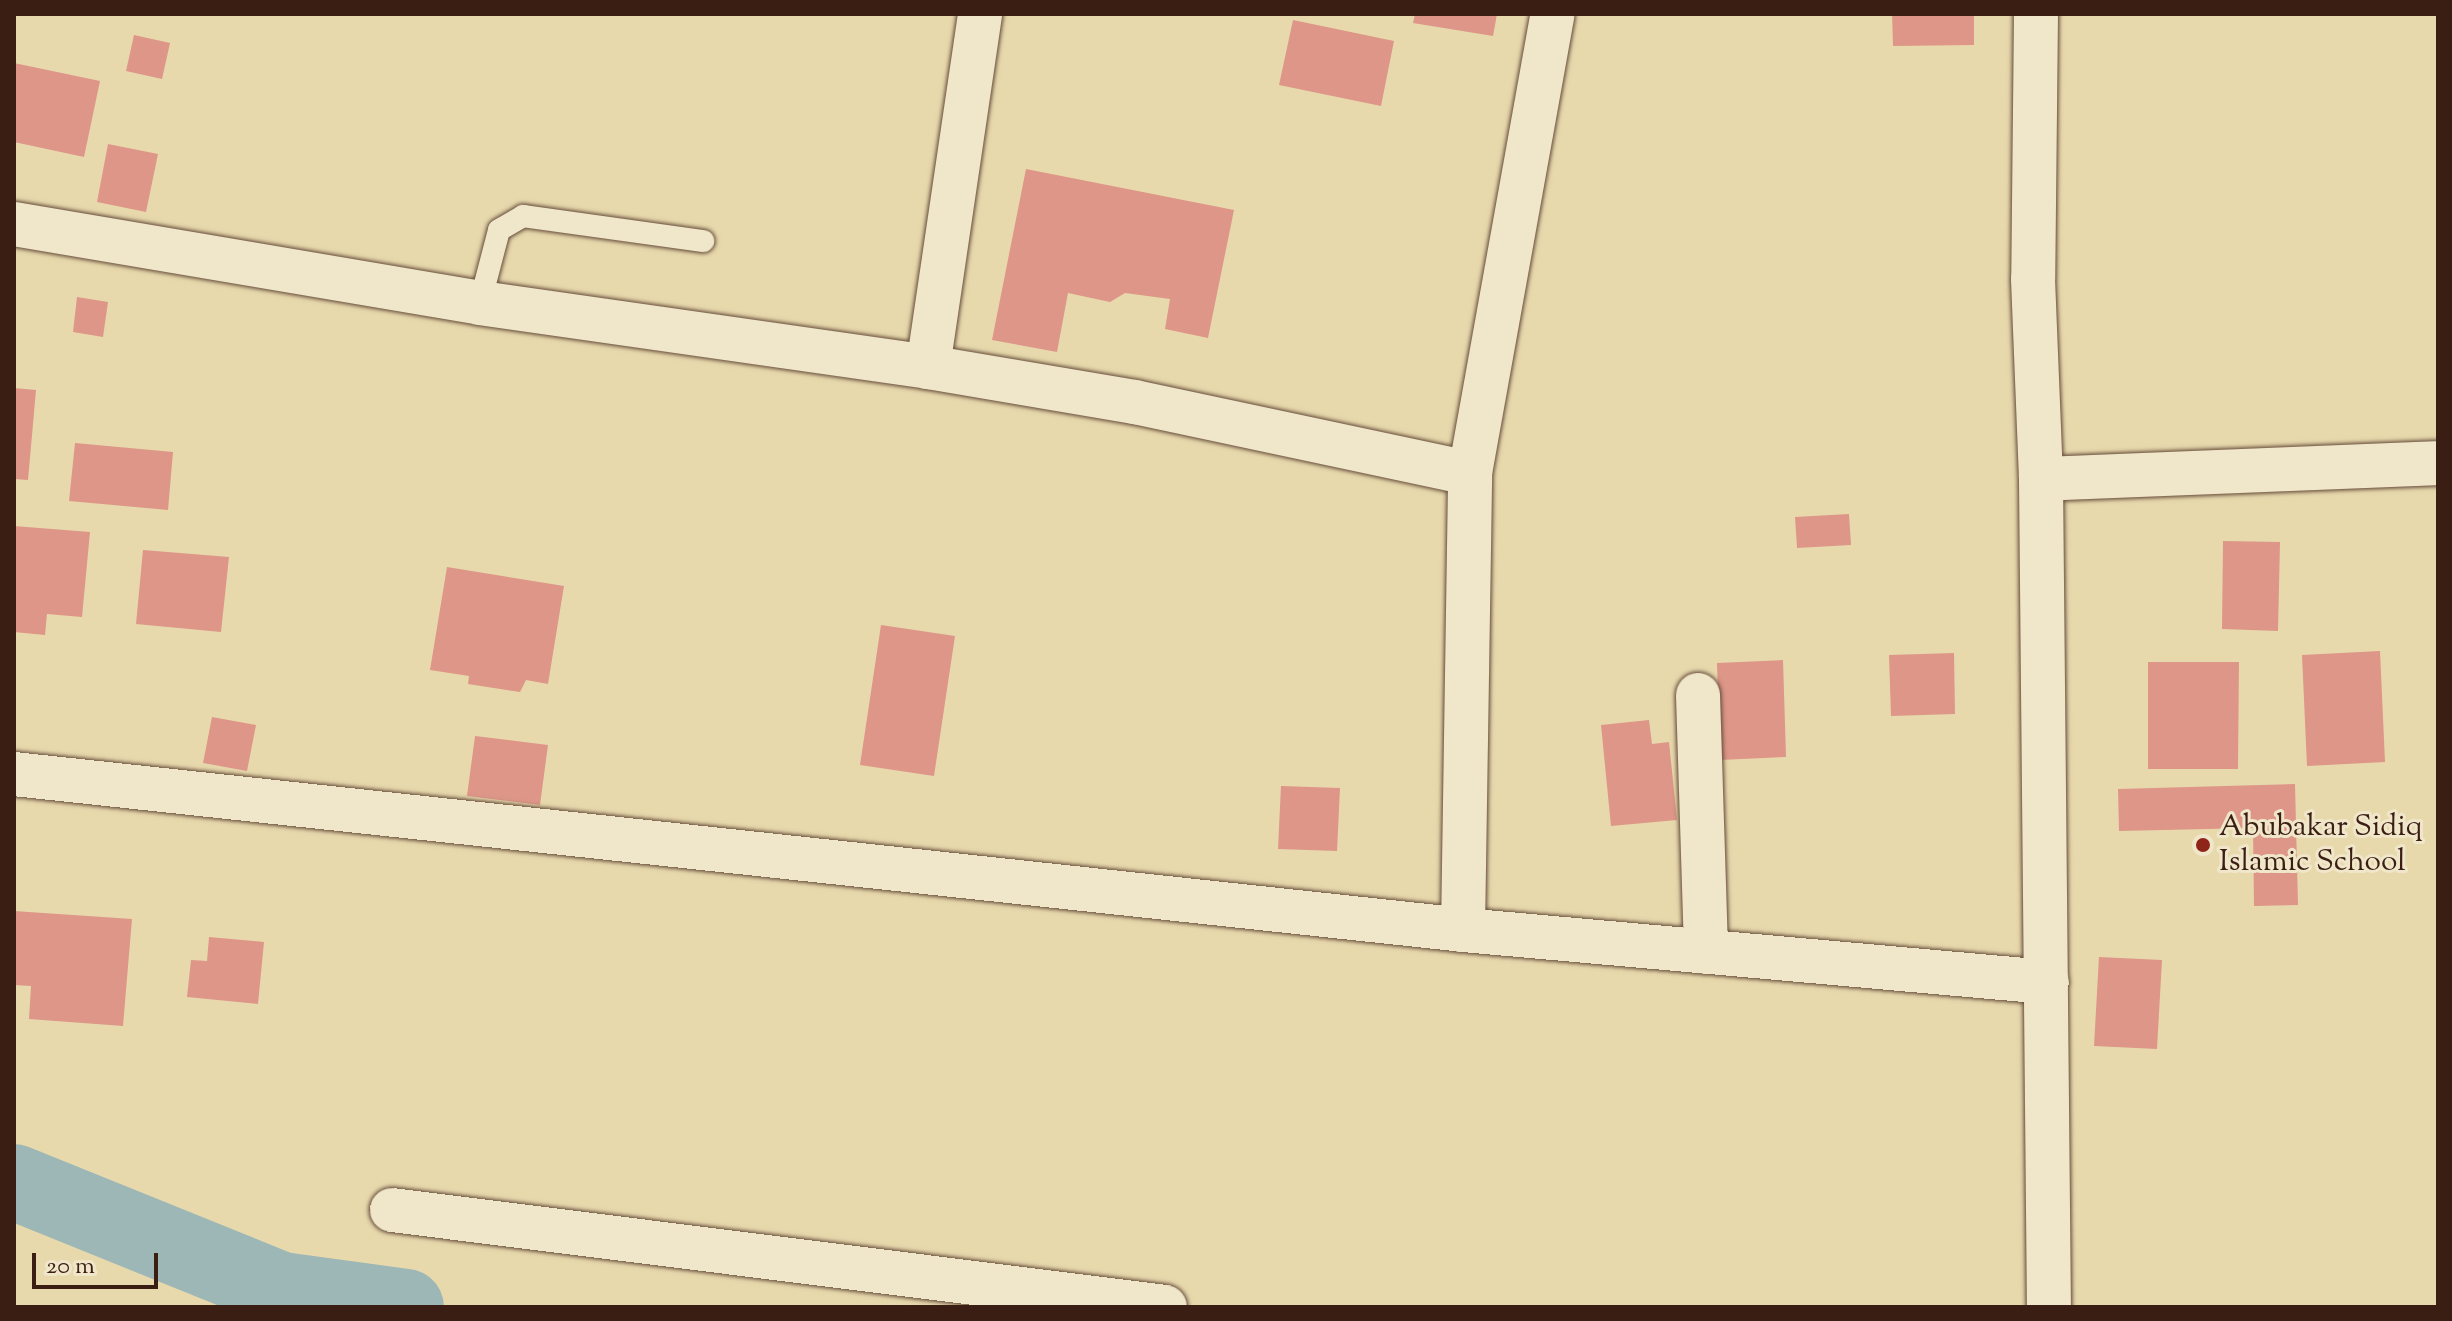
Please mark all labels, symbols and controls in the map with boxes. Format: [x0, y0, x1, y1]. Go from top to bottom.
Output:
place label: Abubakar Sidiq Islamic School [2219, 810, 2422, 880]
marker: Abubakar Sidiq Islamic School [2194, 836, 2212, 854]
scale bar [36, 1237, 162, 1287]
text: 20 m [46, 1250, 95, 1284]

